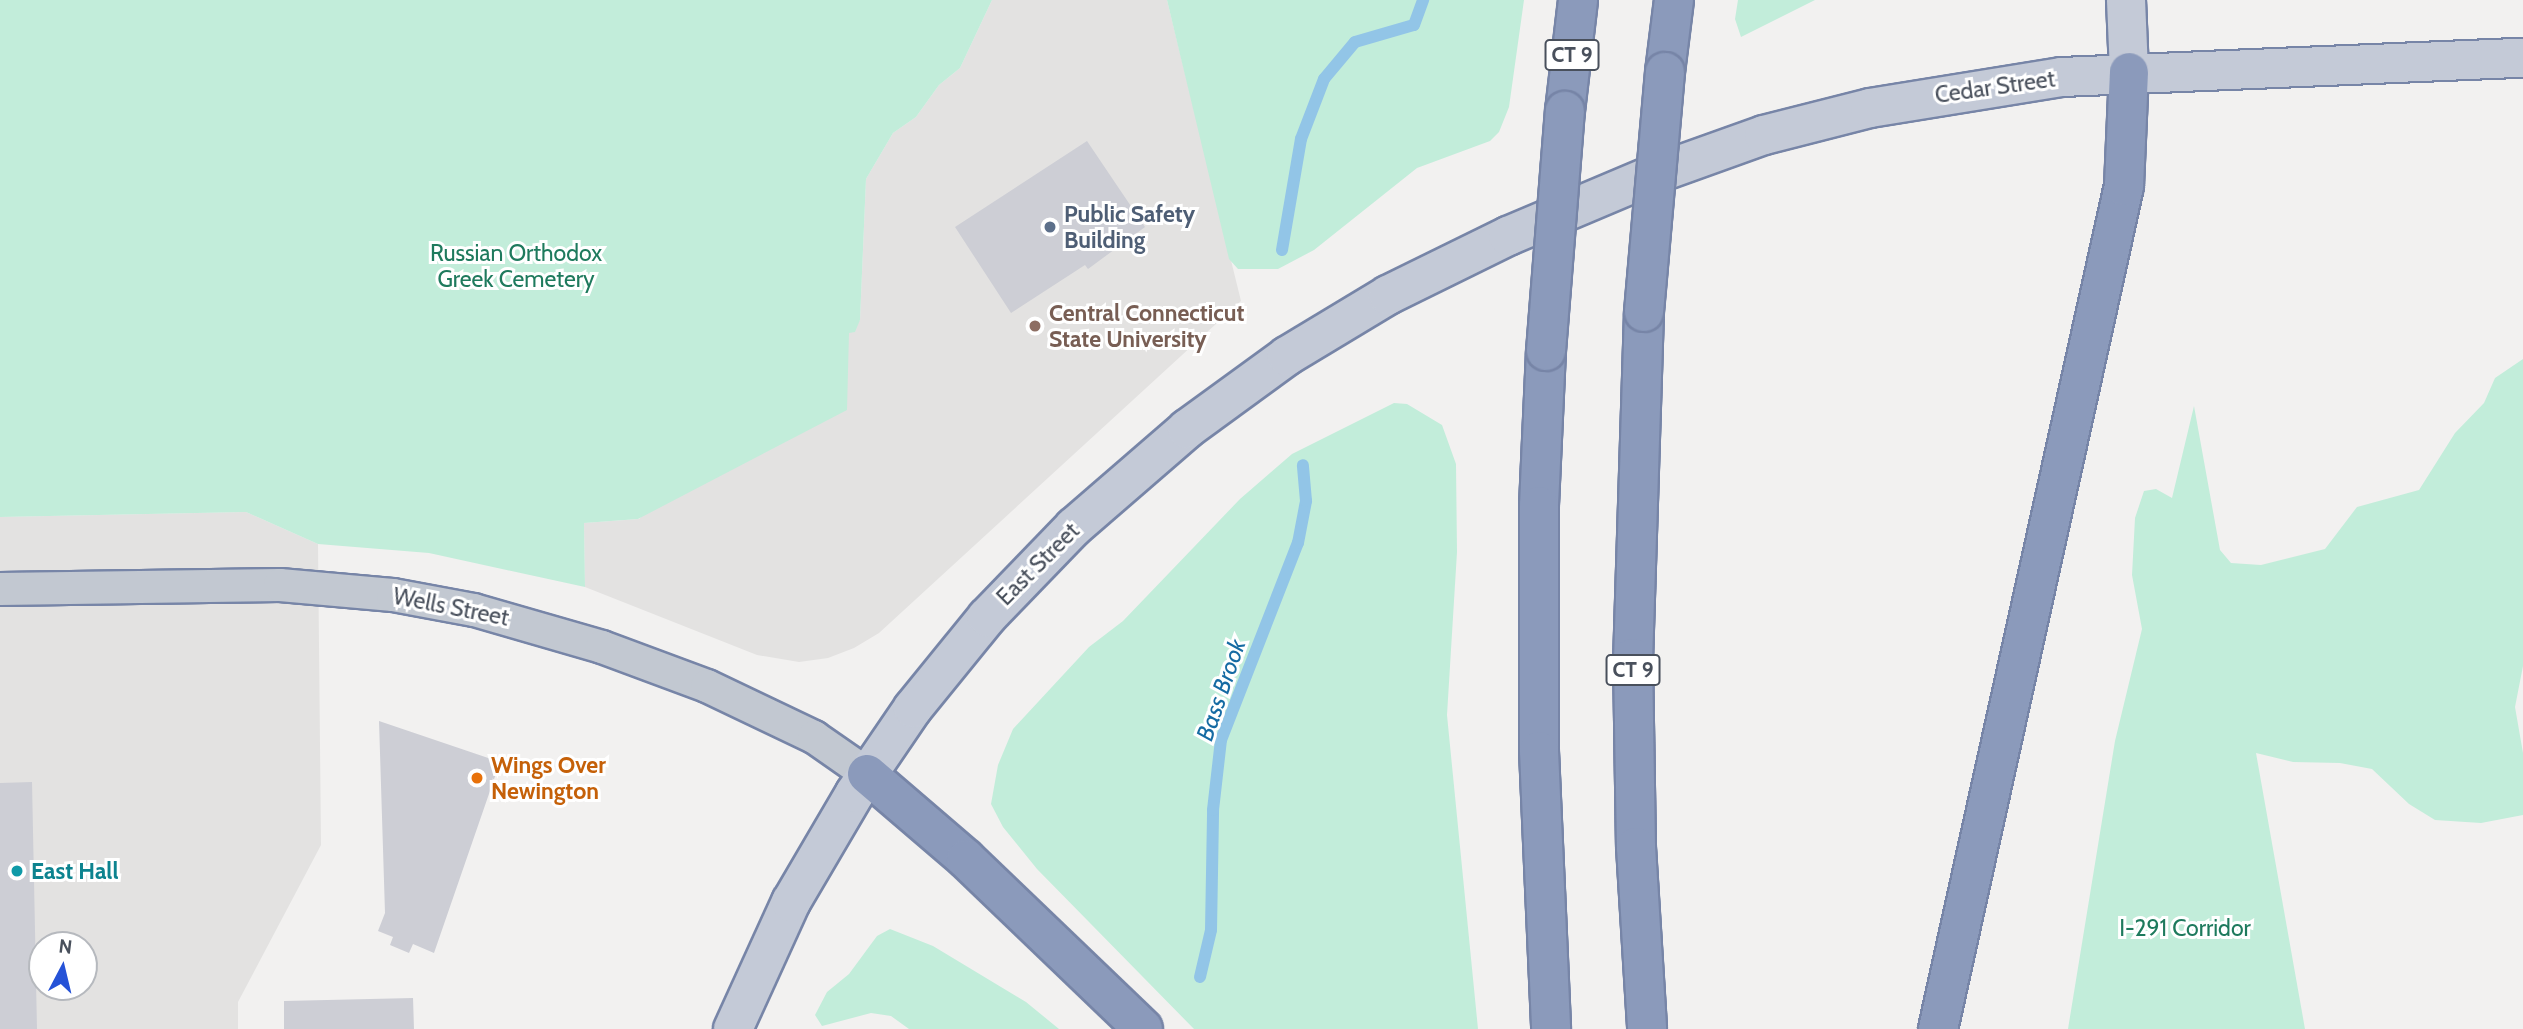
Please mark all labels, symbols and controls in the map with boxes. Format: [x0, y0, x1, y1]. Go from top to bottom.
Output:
road number: CT 9 [1544, 38, 1600, 72]
street label: Cedar Street [1933, 65, 2057, 109]
place label: Public Safety Building [1064, 200, 1195, 254]
marker: Public Safety Building [1042, 219, 1058, 235]
park label: Russian Orthodox Greek Cemetery [430, 239, 602, 293]
place label: Central Connecticut State University [1049, 299, 1244, 353]
marker: Central Connecticut State University [1027, 318, 1043, 334]
street label: East Street [991, 517, 1085, 611]
street label: Wells Street [391, 582, 511, 632]
water label: Bass Brook [1190, 635, 1252, 745]
road number: CT 9 [1605, 652, 1661, 688]
place label: Wings Over Newington [491, 751, 606, 805]
marker: Wings Over Newington [469, 770, 485, 786]
place label: East Hall [31, 857, 118, 885]
marker: East Hall [9, 863, 25, 879]
park label: I-291 Corridor [2119, 914, 2251, 942]
north arrow [28, 931, 98, 1001]
text: N [57, 934, 73, 959]

